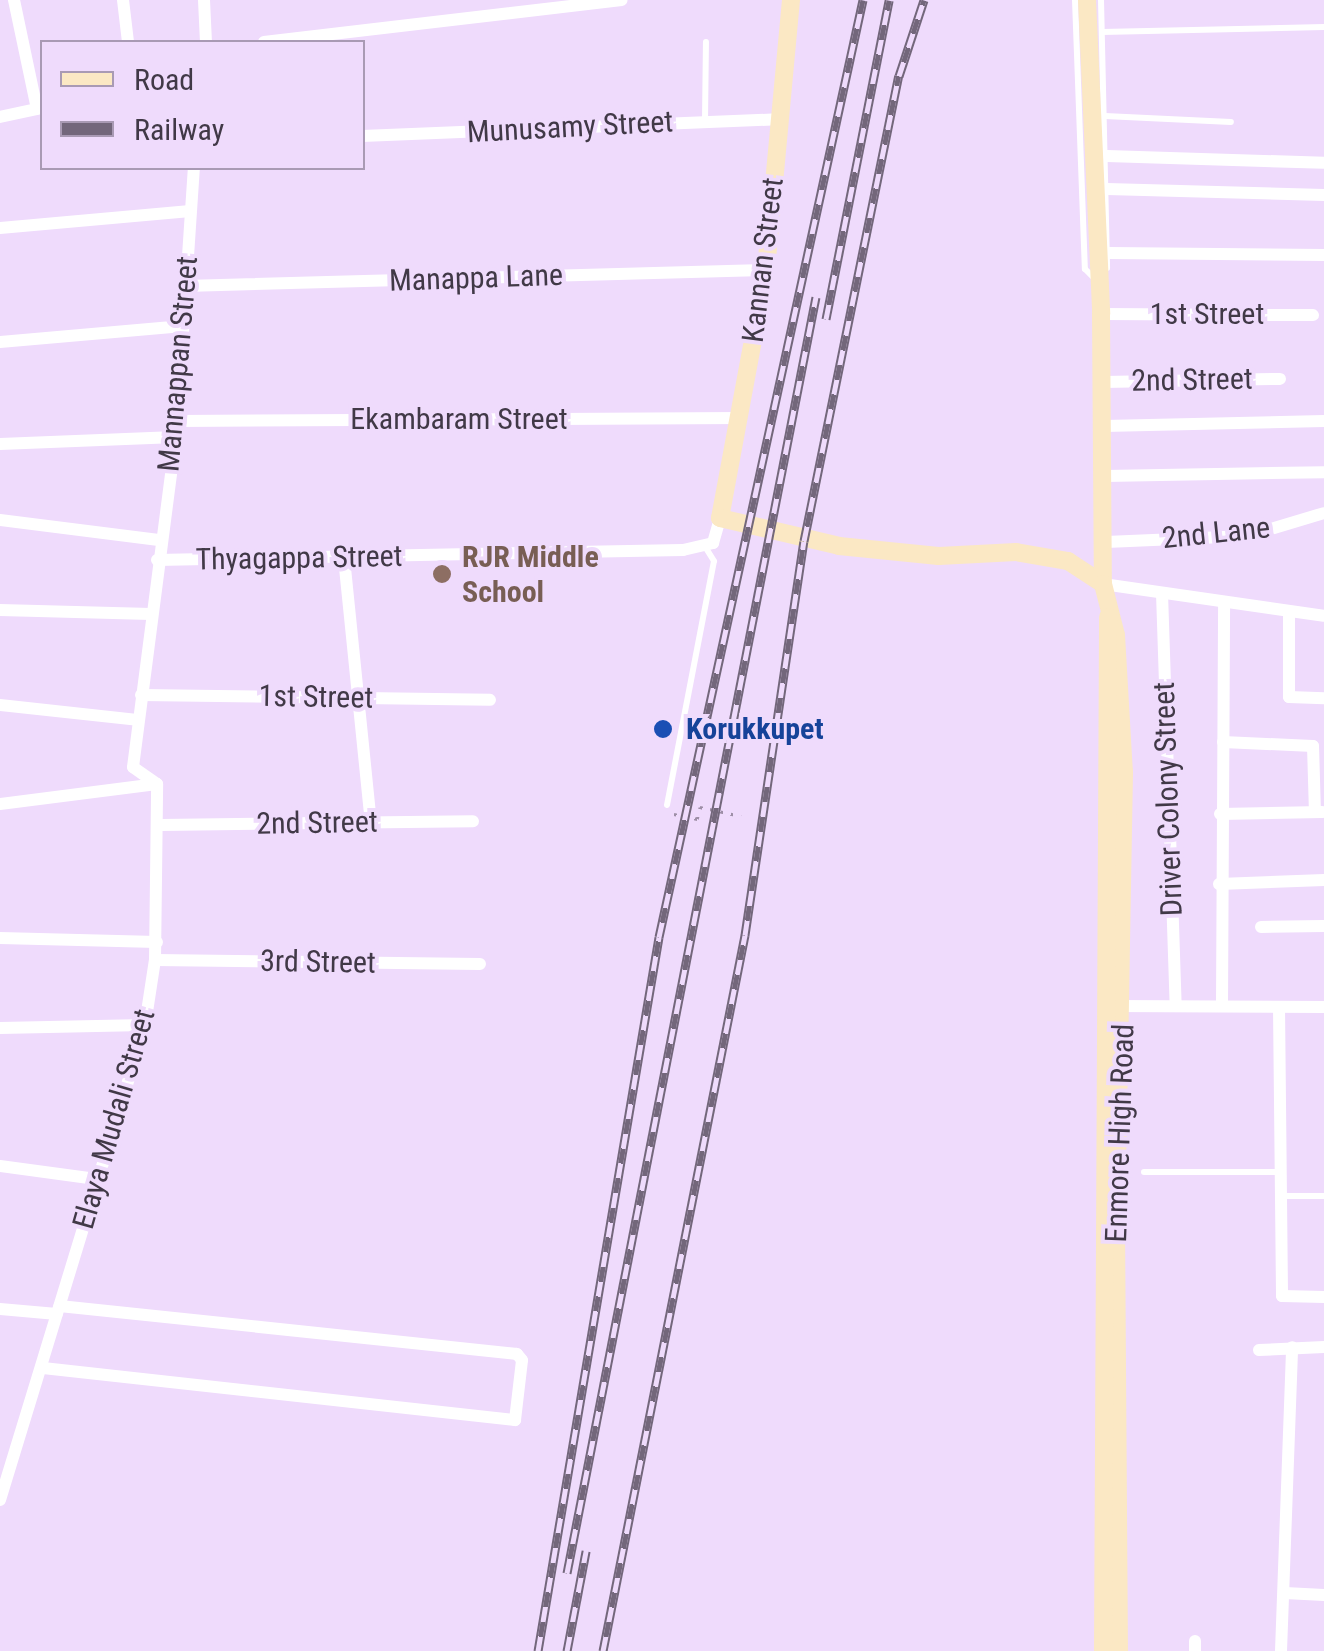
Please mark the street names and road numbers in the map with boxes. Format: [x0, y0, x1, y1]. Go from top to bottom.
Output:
street label: Munusamy Street [466, 104, 674, 150]
street label: Kannan Street [735, 175, 791, 345]
street label: Mannappan Street [151, 255, 205, 473]
street label: Manappa Lane [388, 257, 564, 299]
street label: 1st Street [1150, 296, 1264, 332]
street label: 2nd Street [1131, 361, 1253, 399]
street label: Ekambaram Street [350, 401, 568, 437]
street label: 2nd Lane [1160, 509, 1272, 557]
street label: Thyagappa Street [195, 538, 403, 578]
street label: 1st Street [258, 678, 374, 716]
street label: Driver Colony Street [1146, 681, 1190, 917]
street label: 2nd Street [256, 804, 378, 842]
street label: 3rd Street [260, 943, 376, 981]
street label: Elaya Mudali Street [65, 1005, 163, 1233]
street label: Enmore High Road [1098, 1023, 1142, 1243]

